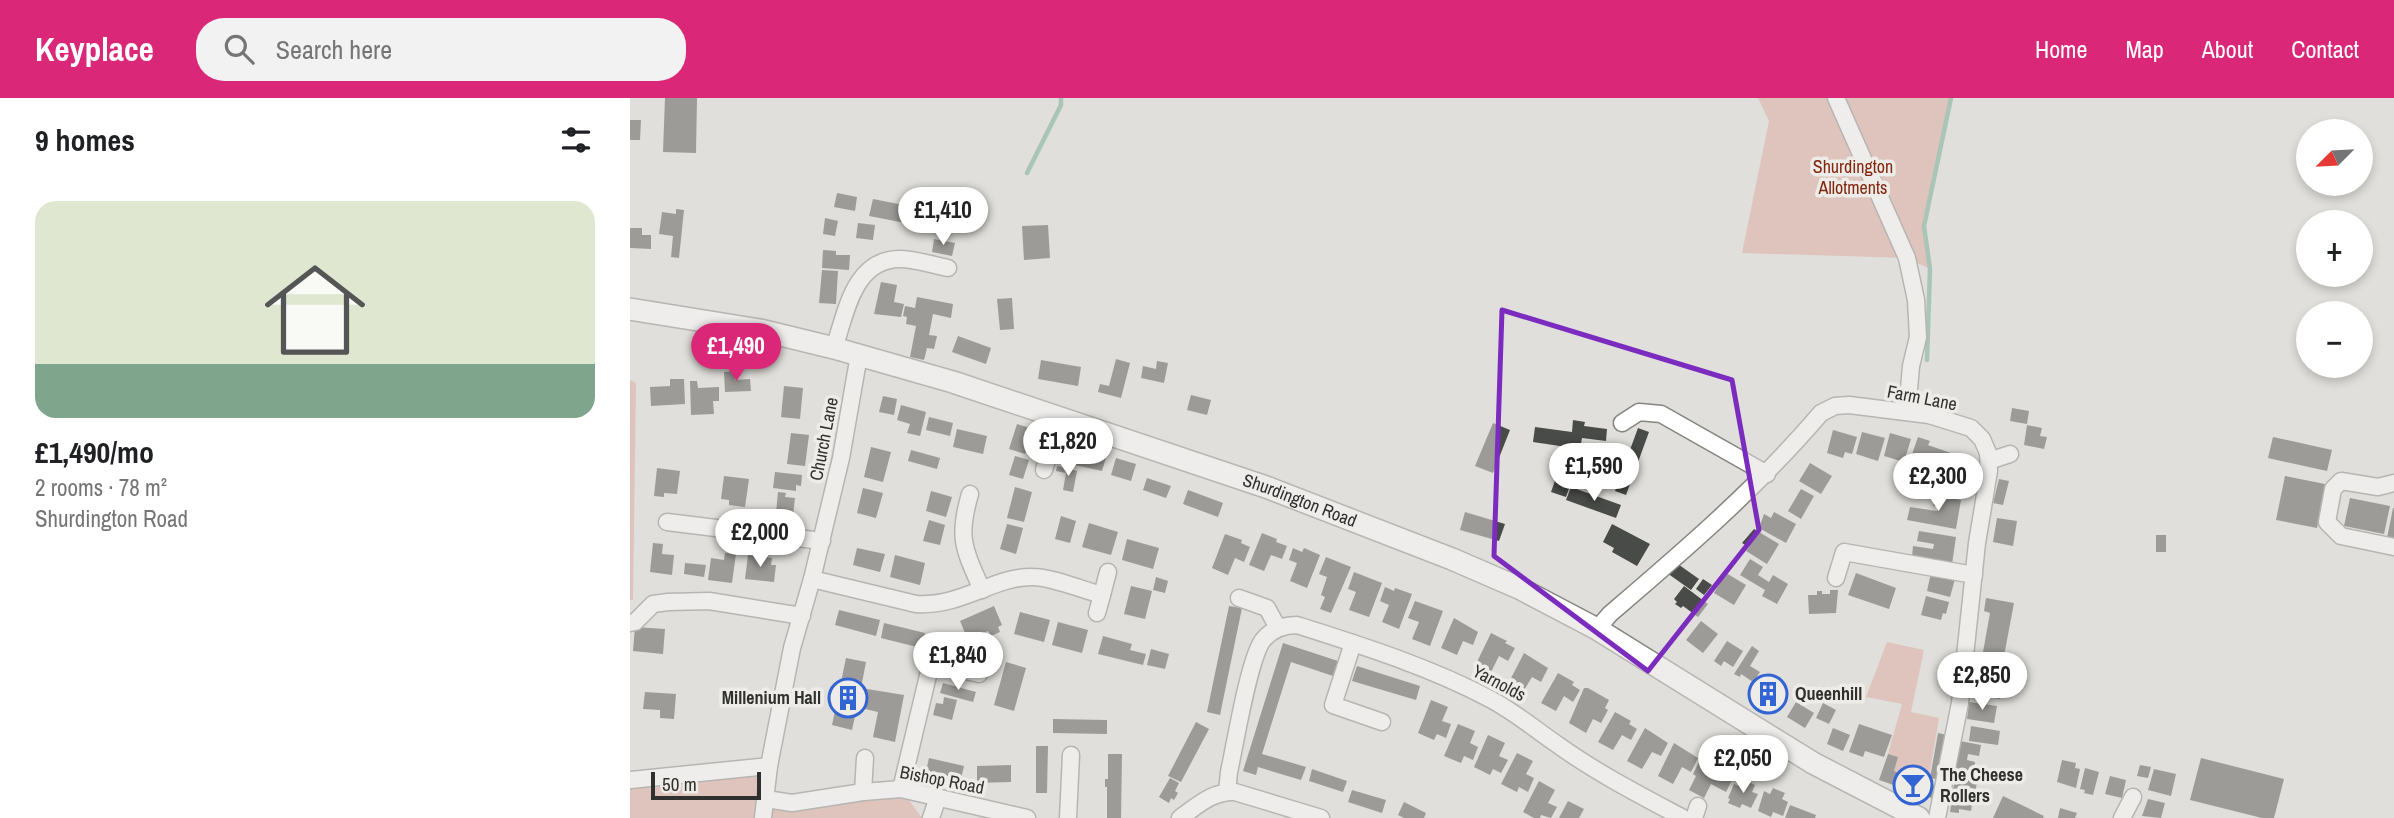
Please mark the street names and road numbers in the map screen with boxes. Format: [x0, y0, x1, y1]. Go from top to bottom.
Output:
street label: Farm Lane [1885, 378, 1959, 417]
street label: Church Lane [803, 395, 844, 483]
street label: Shurdington Road [1240, 467, 1360, 533]
street label: Yarnolds [1468, 658, 1530, 707]
street label: Bishop Road [898, 759, 986, 800]

